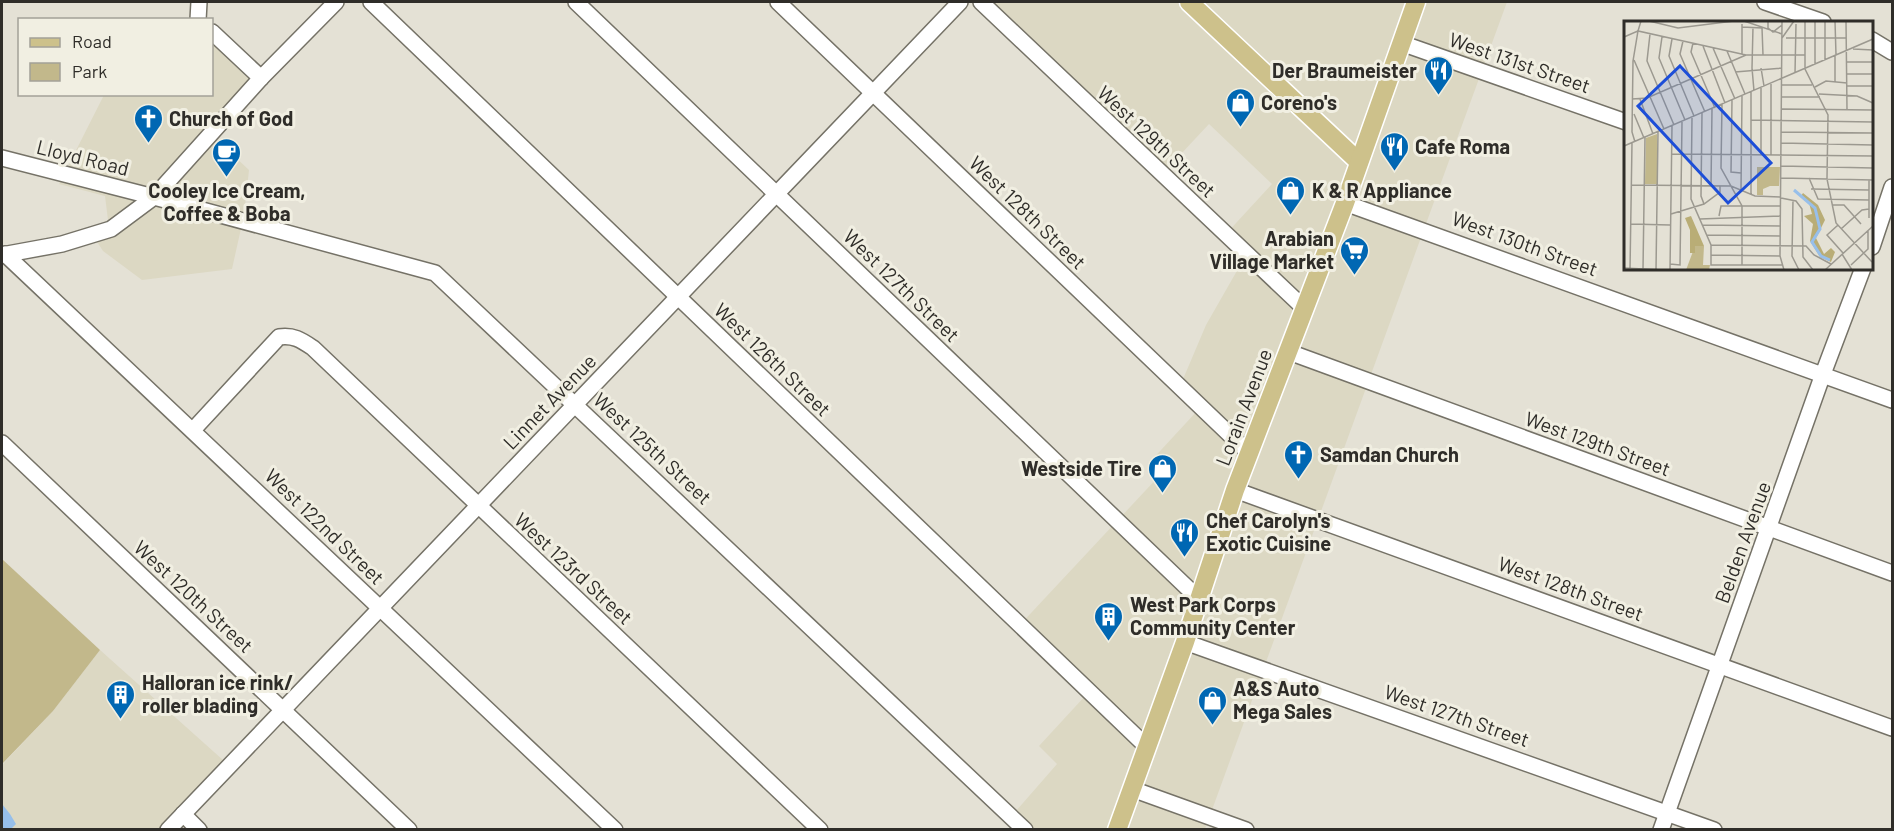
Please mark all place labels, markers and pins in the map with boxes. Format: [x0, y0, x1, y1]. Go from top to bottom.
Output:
restaurant icon: Der Braumeister [1422, 54, 1454, 96]
place label: Der Braumeister [1272, 58, 1417, 82]
shop icon: Coreno's [1224, 86, 1256, 128]
place label: Coreno's [1261, 90, 1337, 114]
church icon: Church of God [132, 102, 164, 144]
place label: Church of God [169, 106, 293, 130]
restaurant icon: Cafe Roma [1378, 130, 1410, 172]
place label: Cafe Roma [1415, 134, 1510, 158]
cafe icon: Cooley Ice Cream, Coffee & Boba [211, 136, 243, 178]
shop icon: K & R Appliance [1275, 174, 1307, 216]
place label: Cooley Ice Cream, Coffee & Boba [148, 178, 306, 225]
place label: K & R Appliance [1312, 178, 1452, 202]
place label: Arabian Village Market [1210, 226, 1334, 273]
supermarket icon: Arabian Village Market [1339, 234, 1371, 276]
church icon: Samdan Church [1283, 438, 1315, 480]
place label: Samdan Church [1320, 442, 1459, 466]
shop icon: Westside Tire [1147, 452, 1179, 494]
place label: Westside Tire [1021, 456, 1142, 480]
place label: Chef Carolyn's Exotic Cuisine [1206, 508, 1331, 555]
restaurant icon: Chef Carolyn's Exotic Cuisine [1169, 516, 1201, 558]
place label: West Park Corps Community Center [1130, 592, 1296, 639]
building icon: West Park Corps Community Center [1093, 600, 1125, 642]
place label: Halloran ice rink/ roller blading [142, 670, 294, 717]
place label: A&S Auto Mega Sales [1233, 676, 1332, 723]
building icon: Halloran ice rink/ roller blading [105, 678, 137, 720]
shop icon: A&S Auto Mega Sales [1196, 684, 1228, 726]

